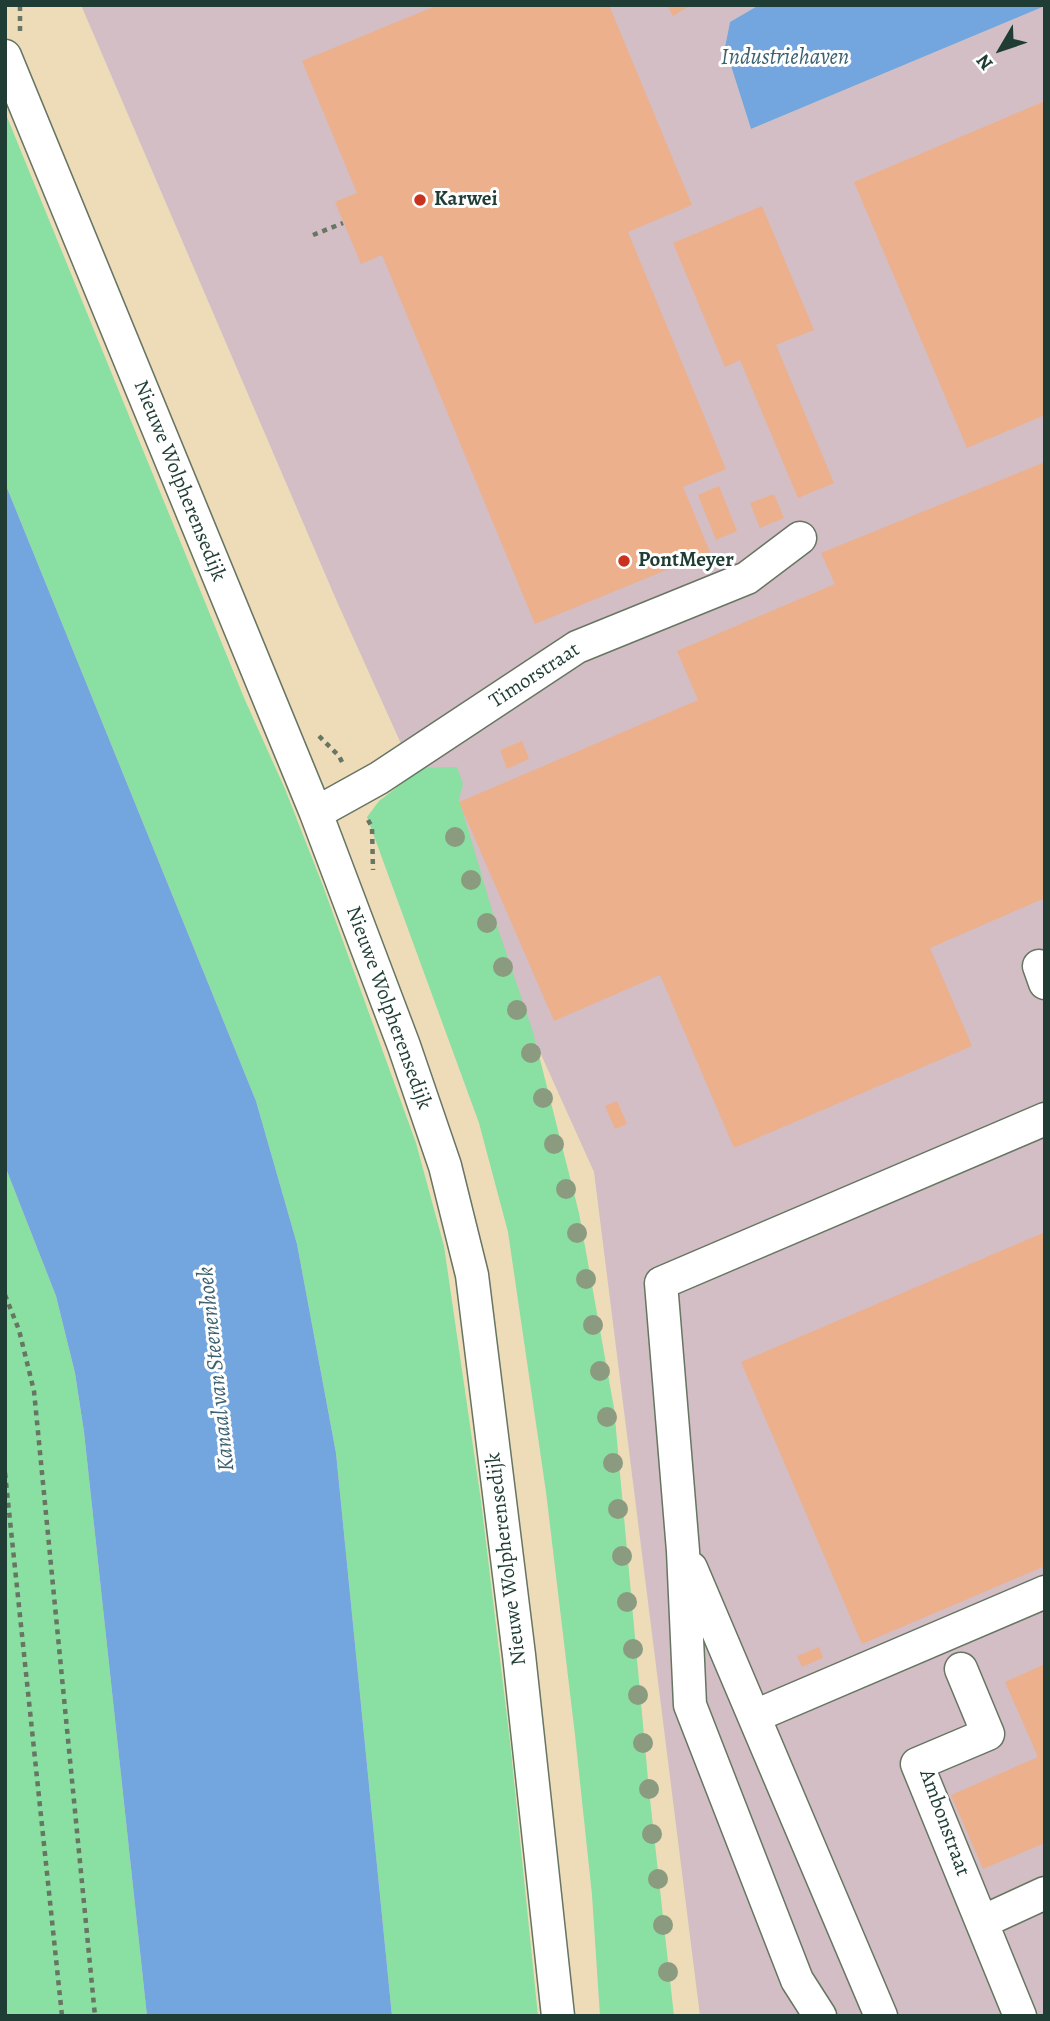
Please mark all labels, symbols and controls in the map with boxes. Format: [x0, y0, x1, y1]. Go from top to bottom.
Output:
north arrow [966, 14, 1036, 84]
water label: Industriehaven [721, 44, 849, 72]
text: N [970, 49, 999, 76]
place label: Karwei [434, 187, 498, 213]
marker: Karwei [412, 192, 428, 208]
street label: Nieuwe Wolpherensedijk [127, 377, 231, 585]
place label: PontMeyer [638, 548, 734, 574]
marker: PontMeyer [616, 553, 632, 569]
street label: Timorstraat [485, 638, 585, 714]
street label: Nieuwe Wolpherensedijk [339, 903, 437, 1113]
water label: Kanaal van Steenenhoek [193, 1265, 241, 1473]
street label: Nieuwe Wolpherensedijk [481, 1451, 533, 1667]
street label: Ambonstraat [913, 1766, 975, 1880]

